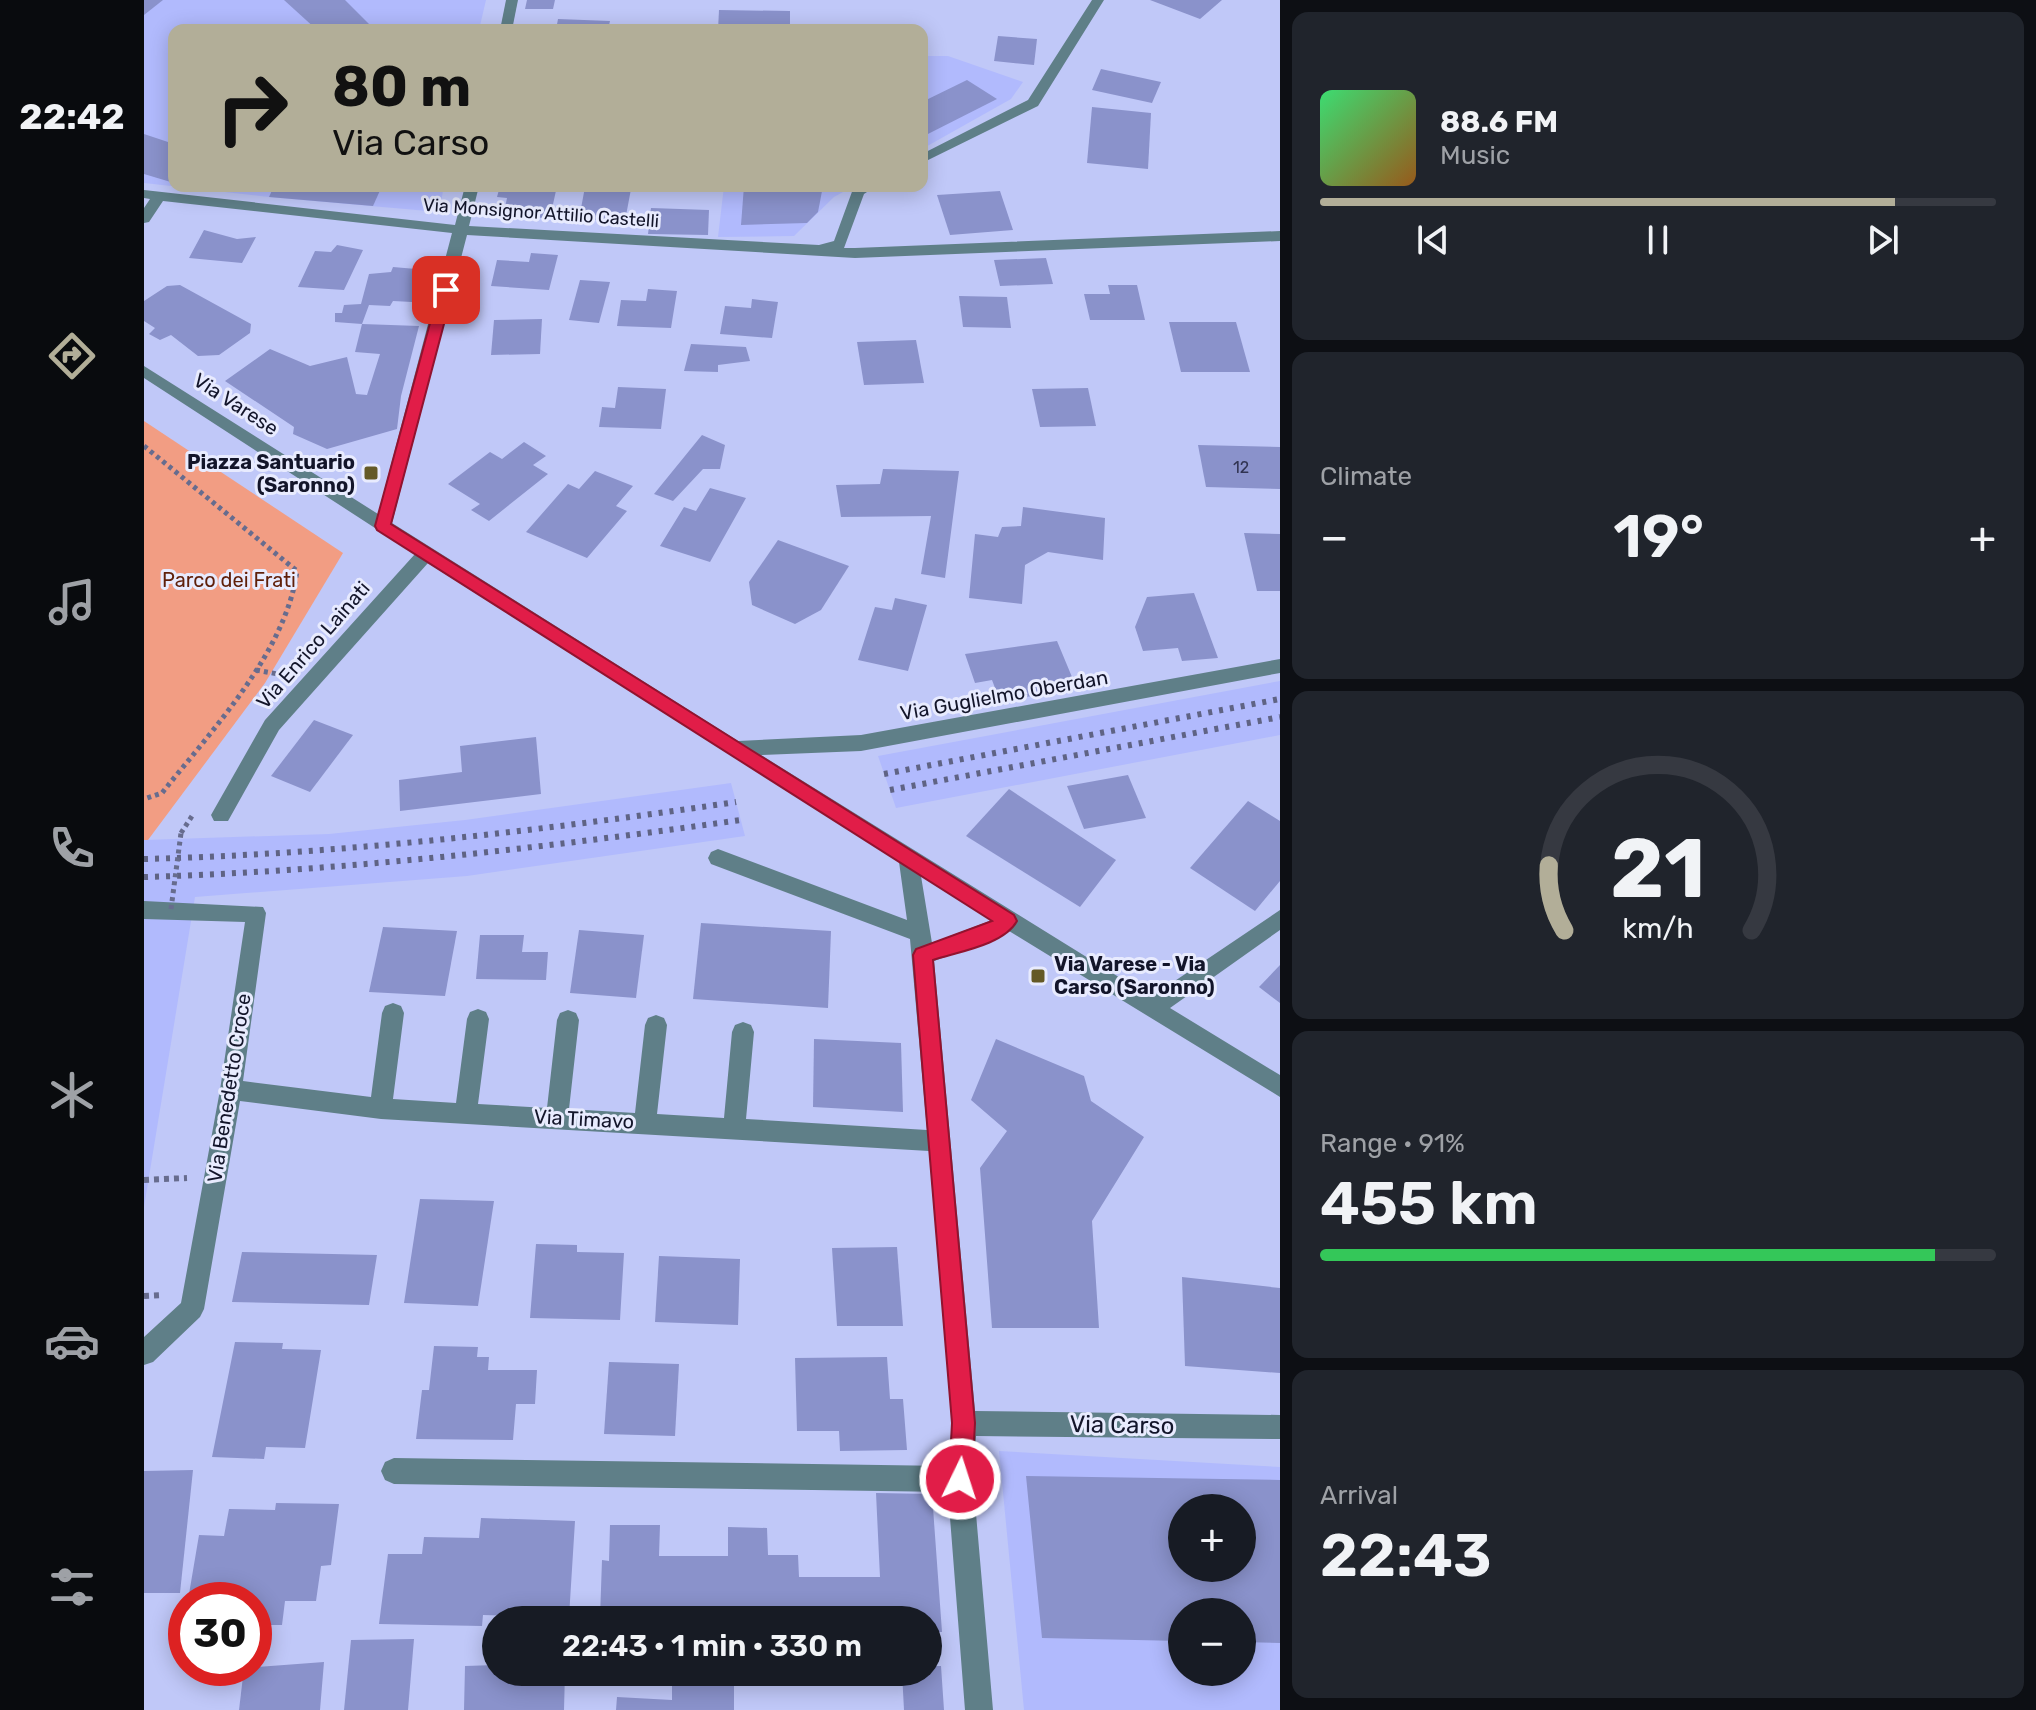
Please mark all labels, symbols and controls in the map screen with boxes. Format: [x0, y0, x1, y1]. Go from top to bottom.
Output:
text: 80 m [332, 54, 471, 120]
icon: right [200, 56, 304, 160]
text: 22:42 [19, 95, 125, 138]
text: 88.6 FM [1440, 104, 1558, 140]
text: Via Carso [332, 121, 489, 164]
text: Music [1440, 140, 1510, 171]
street label: Via Monsignor Attilio Castelli [422, 194, 660, 232]
icon: previous [1411, 218, 1455, 262]
icon: pause [1636, 218, 1680, 262]
icon: next [1861, 218, 1905, 262]
pin [412, 256, 480, 324]
icon: arrive [424, 268, 468, 312]
icon: directions [44, 328, 100, 384]
street label: Via Varese [189, 368, 283, 440]
place label: Piazza Santuario (Saronno) [187, 450, 355, 497]
house number: 12 [1233, 458, 1249, 477]
text: Climate [1320, 461, 1412, 492]
marker: Piazza Santuario (Saronno) [362, 464, 380, 482]
text: 19° [1613, 501, 1704, 572]
text: − [1320, 511, 1349, 563]
text: + [1969, 511, 1996, 563]
park label: Parco dei Frati [162, 568, 296, 592]
icon: music [44, 574, 100, 630]
street label: Via Enrico Lainati [251, 576, 375, 714]
street label: Via Guglielmo Oberdan [898, 665, 1110, 725]
text: 21 [1610, 819, 1706, 918]
icon: phone [44, 820, 100, 876]
text: km/h [1622, 911, 1694, 945]
place label: Via Varese - Via Carso (Saronno) [1054, 952, 1215, 999]
marker: Via Varese - Via Carso (Saronno) [1029, 967, 1047, 985]
street label: Via Benedetto Croce [202, 992, 256, 1184]
icon: climate [44, 1067, 100, 1123]
street label: Via Timavo [533, 1104, 635, 1134]
text: Range · 91% [1320, 1128, 1465, 1159]
text: 455 km [1320, 1168, 1538, 1239]
icon: car [44, 1313, 100, 1369]
street label: Via Carso [1069, 1410, 1175, 1440]
position arrow [918, 1437, 1002, 1521]
text: Arrival [1320, 1480, 1398, 1511]
map controls [1168, 1494, 1256, 1686]
button: + [1168, 1494, 1256, 1582]
text: 22:43 [1320, 1520, 1492, 1591]
icon: filters [44, 1559, 100, 1615]
speed limit sign: 30 [168, 1582, 272, 1686]
button: − [1168, 1598, 1256, 1686]
text: 22:43 · 1 min · 330 m [562, 1628, 862, 1664]

